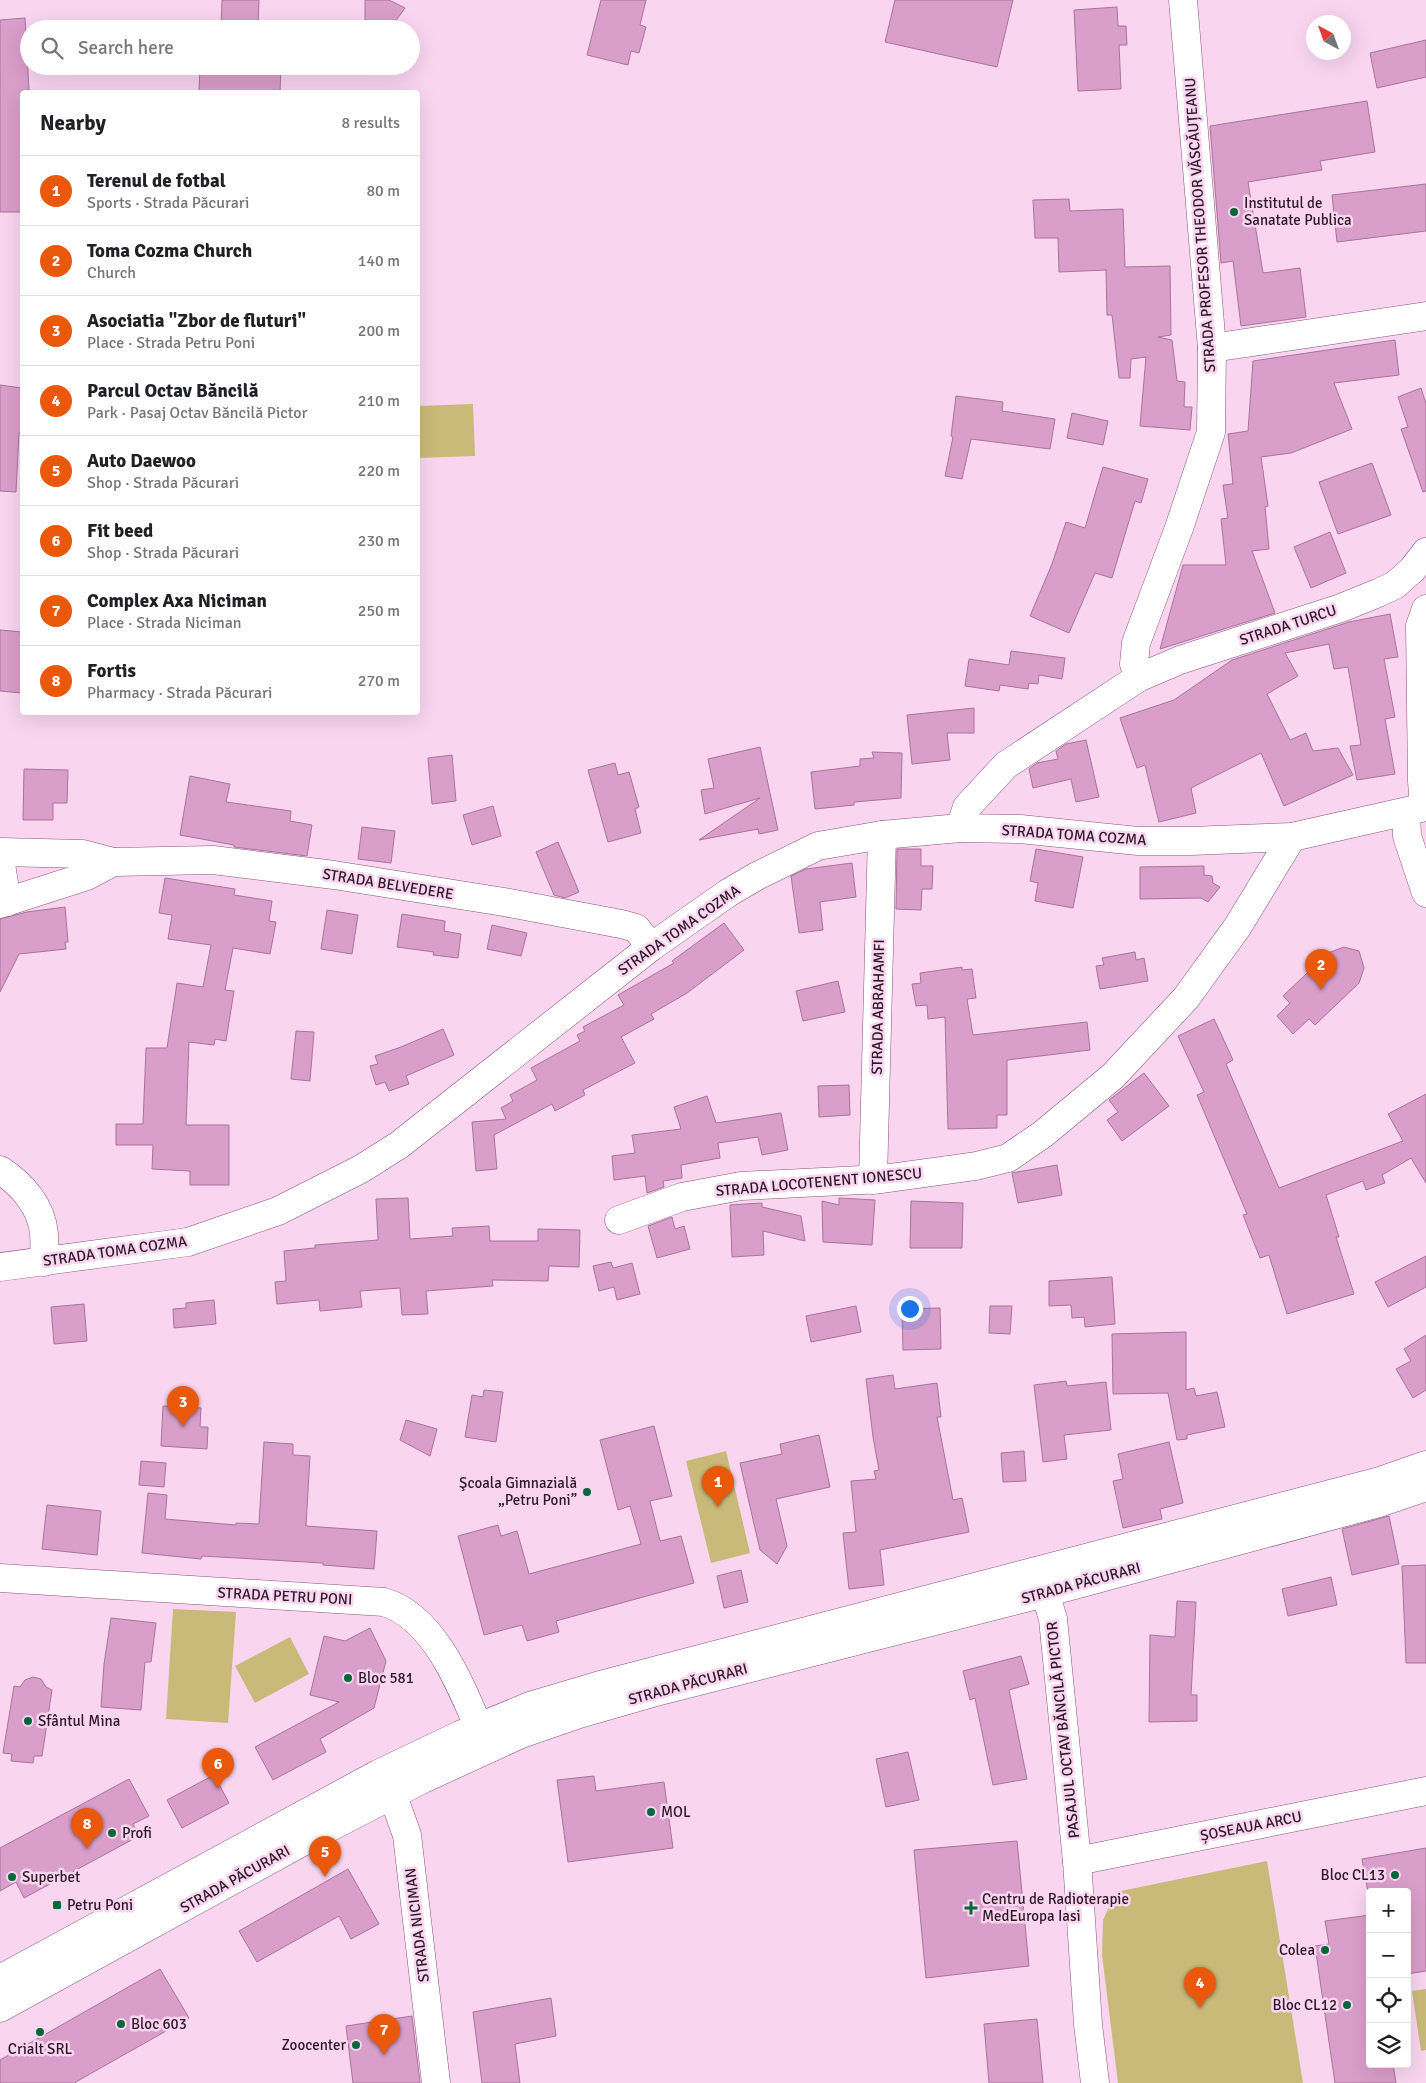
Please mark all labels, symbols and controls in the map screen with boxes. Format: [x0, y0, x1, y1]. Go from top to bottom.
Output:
north arrow [1306, 15, 1351, 60]
search box [20, 20, 420, 75]
icon: search [38, 34, 66, 62]
text: Search here [78, 36, 174, 60]
street label: STRADA PROFESOR THEODOR VĂSCĂUȚEANU [1181, 77, 1220, 373]
text: Nearby [40, 110, 106, 136]
text: 8 results [341, 113, 400, 133]
text: Terenul de fotbal [87, 169, 226, 193]
text: 1 [52, 181, 60, 201]
text: 80 m [366, 181, 400, 201]
text: Sports · Strada Păcurari [87, 193, 249, 213]
place label: Institutul de Sanatate Publica [1244, 194, 1352, 229]
marker: Institutul de Sanatate Publica [1228, 206, 1240, 218]
text: Toma Cozma Church [87, 239, 252, 263]
text: 2 [52, 251, 60, 271]
text: 140 m [358, 251, 400, 271]
text: Church [87, 263, 136, 283]
text: Asociatia "Zbor de fluturi" [87, 309, 306, 333]
text: 3 [52, 321, 60, 341]
text: 200 m [358, 321, 400, 341]
text: Place · Strada Petru Poni [87, 333, 255, 353]
text: Parcul Octav Băncilă [87, 379, 258, 403]
text: 4 [52, 391, 60, 411]
text: 210 m [358, 391, 400, 411]
text: Park · Pasaj Octav Băncilă Pictor [87, 403, 308, 423]
text: Auto Daewoo [87, 449, 196, 473]
text: 5 [52, 461, 60, 481]
text: 220 m [358, 461, 400, 481]
text: Shop · Strada Păcurari [87, 473, 239, 493]
text: Fit beed [87, 519, 153, 543]
text: 6 [52, 531, 60, 551]
text: 230 m [358, 531, 400, 551]
text: Shop · Strada Păcurari [87, 543, 239, 563]
text: Complex Axa Niciman [87, 589, 267, 613]
text: 7 [52, 601, 60, 621]
text: 250 m [358, 601, 400, 621]
street label: STRADA TURCU [1237, 601, 1339, 649]
text: Place · Strada Niciman [87, 613, 241, 633]
text: Fortis [87, 659, 136, 683]
text: 8 [52, 671, 60, 691]
text: 270 m [358, 671, 400, 691]
text: Pharmacy · Strada Păcurari [87, 683, 272, 703]
street label: STRADA TOMA COZMA [1001, 821, 1147, 849]
street label: STRADA BELVEDERE [321, 865, 455, 903]
street label: STRADA TOMA COZMA [614, 881, 744, 979]
street label: STRADA ABRAHAMFI [868, 939, 888, 1075]
pin: 2 [1305, 949, 1337, 990]
street label: STRADA LOCOTENENT IONESCU [715, 1164, 923, 1200]
street label: STRADA TOMA COZMA [42, 1232, 188, 1270]
your location [897, 1296, 923, 1322]
pin: 3 [167, 1386, 199, 1427]
pin: 1 [702, 1466, 734, 1507]
place label: Şcoala Gimnazială „Petru Poni” [459, 1474, 577, 1509]
marker: Şcoala Gimnazială „Petru Poni” [581, 1486, 593, 1498]
street label: STRADA PĂCURARI [1019, 1558, 1143, 1608]
street label: STRADA PETRU PONI [217, 1583, 353, 1609]
street label: PASAJUL OCTAV BĂNCILĂ PICTOR [1043, 1621, 1083, 1839]
street label: STRADA PĂCURARI [626, 1659, 750, 1709]
place label: Bloc 581 [358, 1669, 414, 1687]
marker: Bloc 581 [342, 1672, 354, 1684]
place label: Sfântul Mina [38, 1712, 120, 1730]
marker: Sfântul Mina [22, 1715, 34, 1727]
pin: 6 [202, 1748, 234, 1789]
place label: MOL [661, 1803, 691, 1821]
marker: MOL [645, 1806, 657, 1818]
street label: ȘOSEAUA ARCU [1199, 1807, 1303, 1845]
pin: 8 [71, 1808, 103, 1849]
place label: Profi [122, 1824, 152, 1842]
marker: Profi [106, 1827, 118, 1839]
pin: 5 [309, 1836, 341, 1877]
street label: STRADA PĂCURARI [177, 1841, 293, 1917]
place label: Bloc CL13 [1321, 1866, 1385, 1884]
street label: STRADA NICIMAN [401, 1867, 433, 1983]
place label: Superbet [22, 1868, 80, 1886]
marker: Bloc CL13 [1389, 1869, 1401, 1881]
marker: Superbet [6, 1871, 18, 1883]
map controls [1366, 1888, 1411, 2068]
button: + [1366, 1888, 1411, 1933]
place label: Centru de Radioterapie MedEuropa Iasi [982, 1890, 1129, 1925]
place label: Petru Poni [67, 1896, 133, 1914]
marker: Petru Poni [51, 1899, 63, 1911]
marker: Centru de Radioterapie MedEuropa Iasi [964, 1901, 978, 1915]
button: − [1366, 1933, 1411, 1978]
place label: Colea [1279, 1941, 1315, 1959]
marker: Colea [1319, 1944, 1331, 1956]
pin: 4 [1184, 1967, 1216, 2008]
button: locate [1366, 1978, 1411, 2023]
place label: Bloc CL12 [1273, 1996, 1337, 2014]
marker: Bloc CL12 [1341, 1999, 1353, 2011]
pin: 7 [368, 2014, 400, 2055]
place label: Bloc 603 [131, 2015, 187, 2033]
marker: Bloc 603 [115, 2018, 127, 2030]
button: layers [1366, 2023, 1411, 2068]
marker: Crialt SRL [34, 2026, 46, 2038]
place label: Zoocenter [282, 2036, 346, 2054]
marker: Zoocenter [350, 2039, 362, 2051]
place label: Crialt SRL [8, 2040, 72, 2058]

